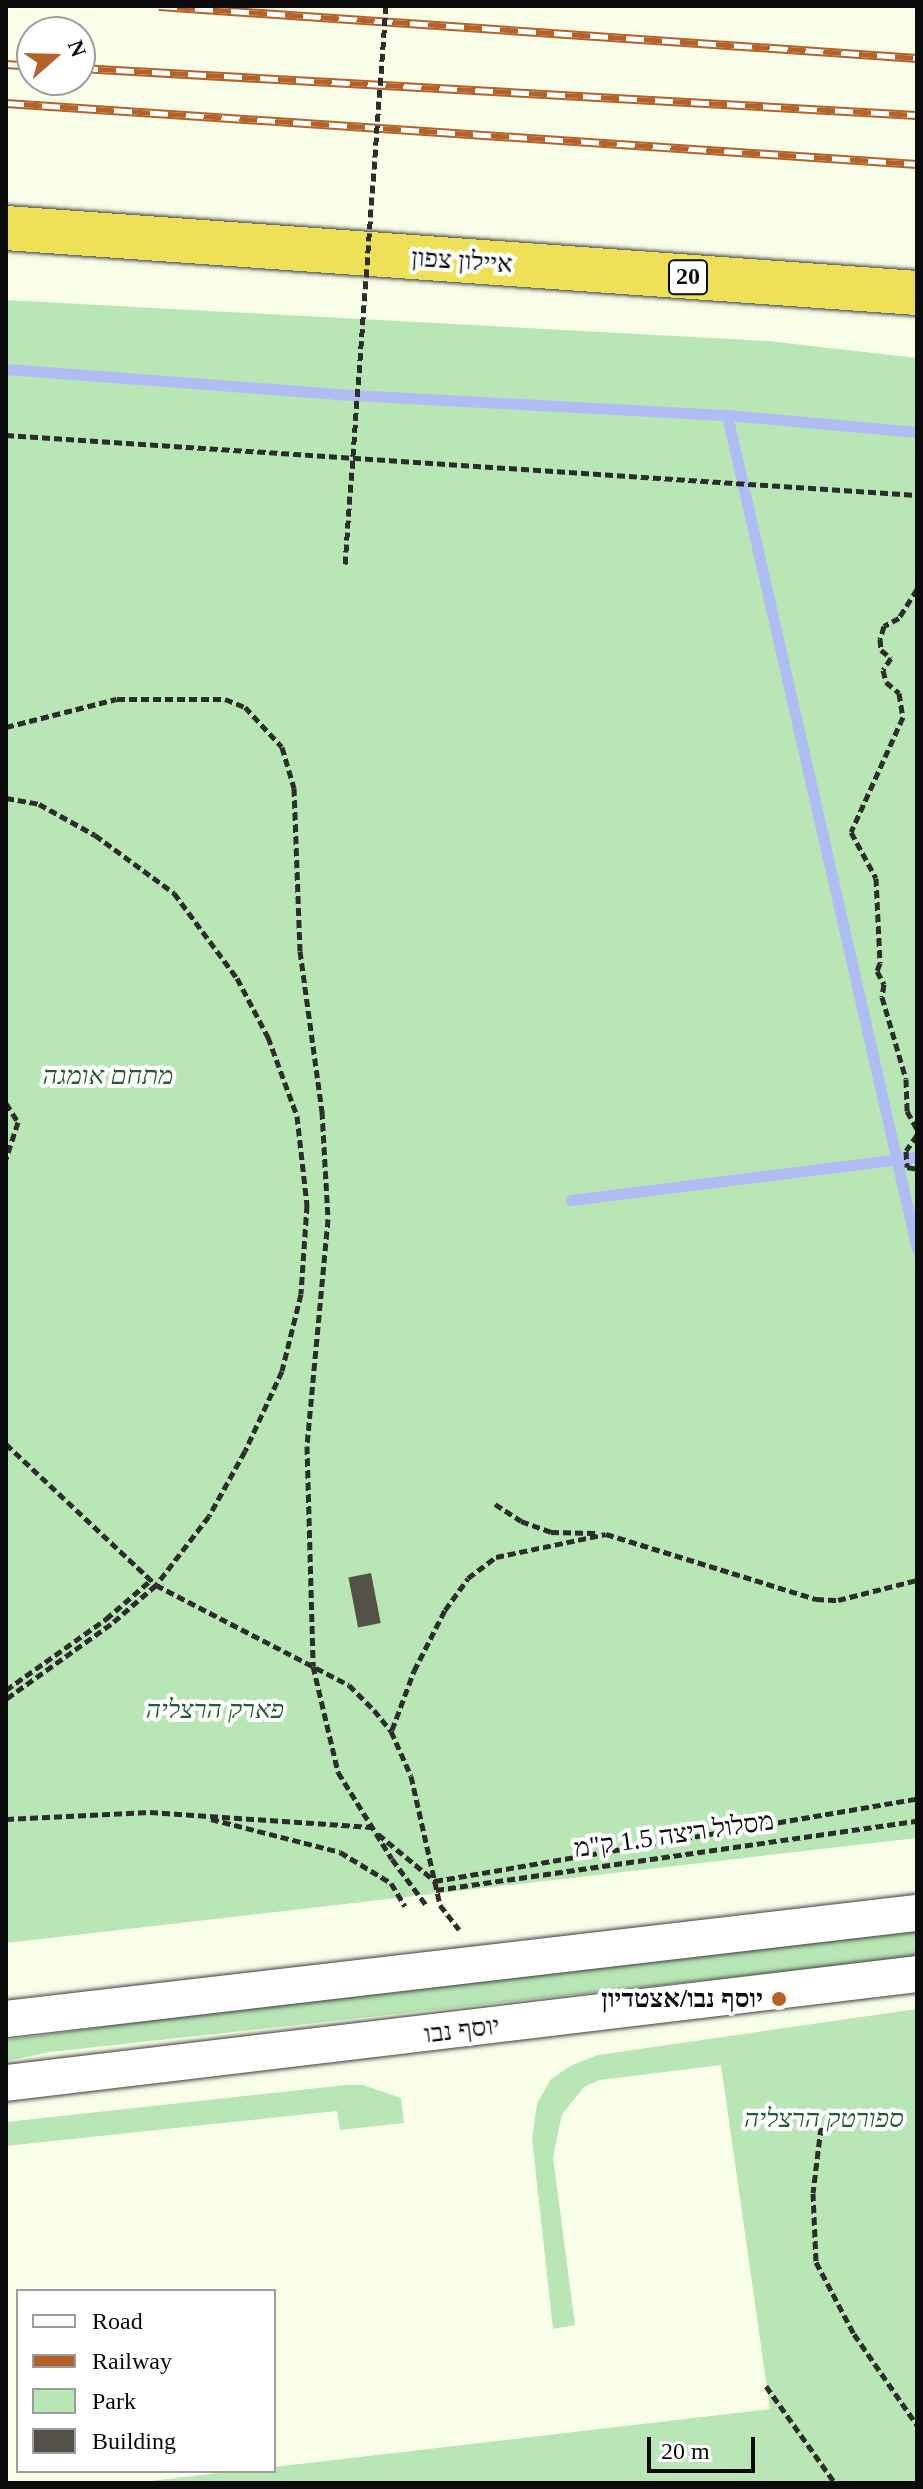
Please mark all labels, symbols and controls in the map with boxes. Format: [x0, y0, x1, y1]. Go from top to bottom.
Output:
north arrow [16, 16, 96, 96]
text: N [63, 37, 92, 60]
street label: איילון צפון [410, 242, 514, 280]
road number: 20 [668, 257, 708, 297]
park label: מתחם אומגה [43, 1060, 173, 1092]
park label: פארק הרצליה [146, 1694, 284, 1726]
street label: מסלול ריצה 1.5 ק"מ [572, 1806, 776, 1864]
place label: יוסף נבו/אצטדיון [601, 1983, 763, 2015]
marker: יוסף נבו/אצטדיון [770, 1990, 788, 2008]
street label: יוסף נבו [422, 2010, 502, 2050]
park label: ספורטק הרצליה [744, 2103, 904, 2135]
legend [16, 2289, 276, 2473]
text: Road [92, 2308, 143, 2334]
text: Railway [92, 2348, 172, 2374]
text: Park [92, 2388, 136, 2414]
scale bar [651, 2421, 759, 2471]
text: Building [92, 2428, 176, 2454]
text: 20 m [661, 2438, 710, 2464]

